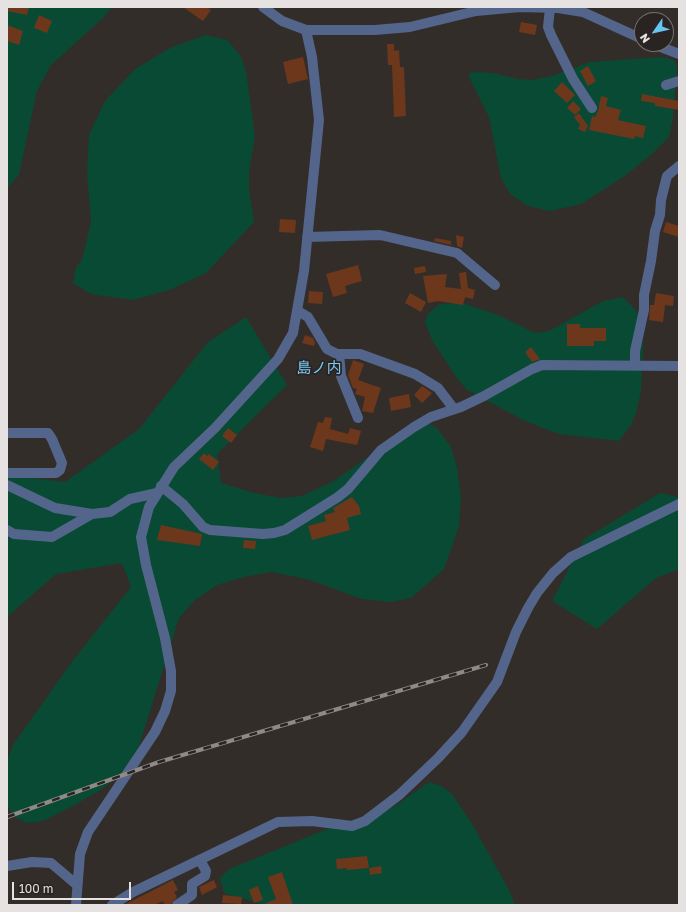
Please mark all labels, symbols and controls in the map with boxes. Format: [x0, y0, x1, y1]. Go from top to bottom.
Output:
north arrow [634, 12, 674, 52]
text: N [637, 31, 652, 46]
district label: 島ノ内 [297, 359, 341, 377]
scale bar [14, 874, 133, 900]
text: 100 m [19, 881, 53, 896]

